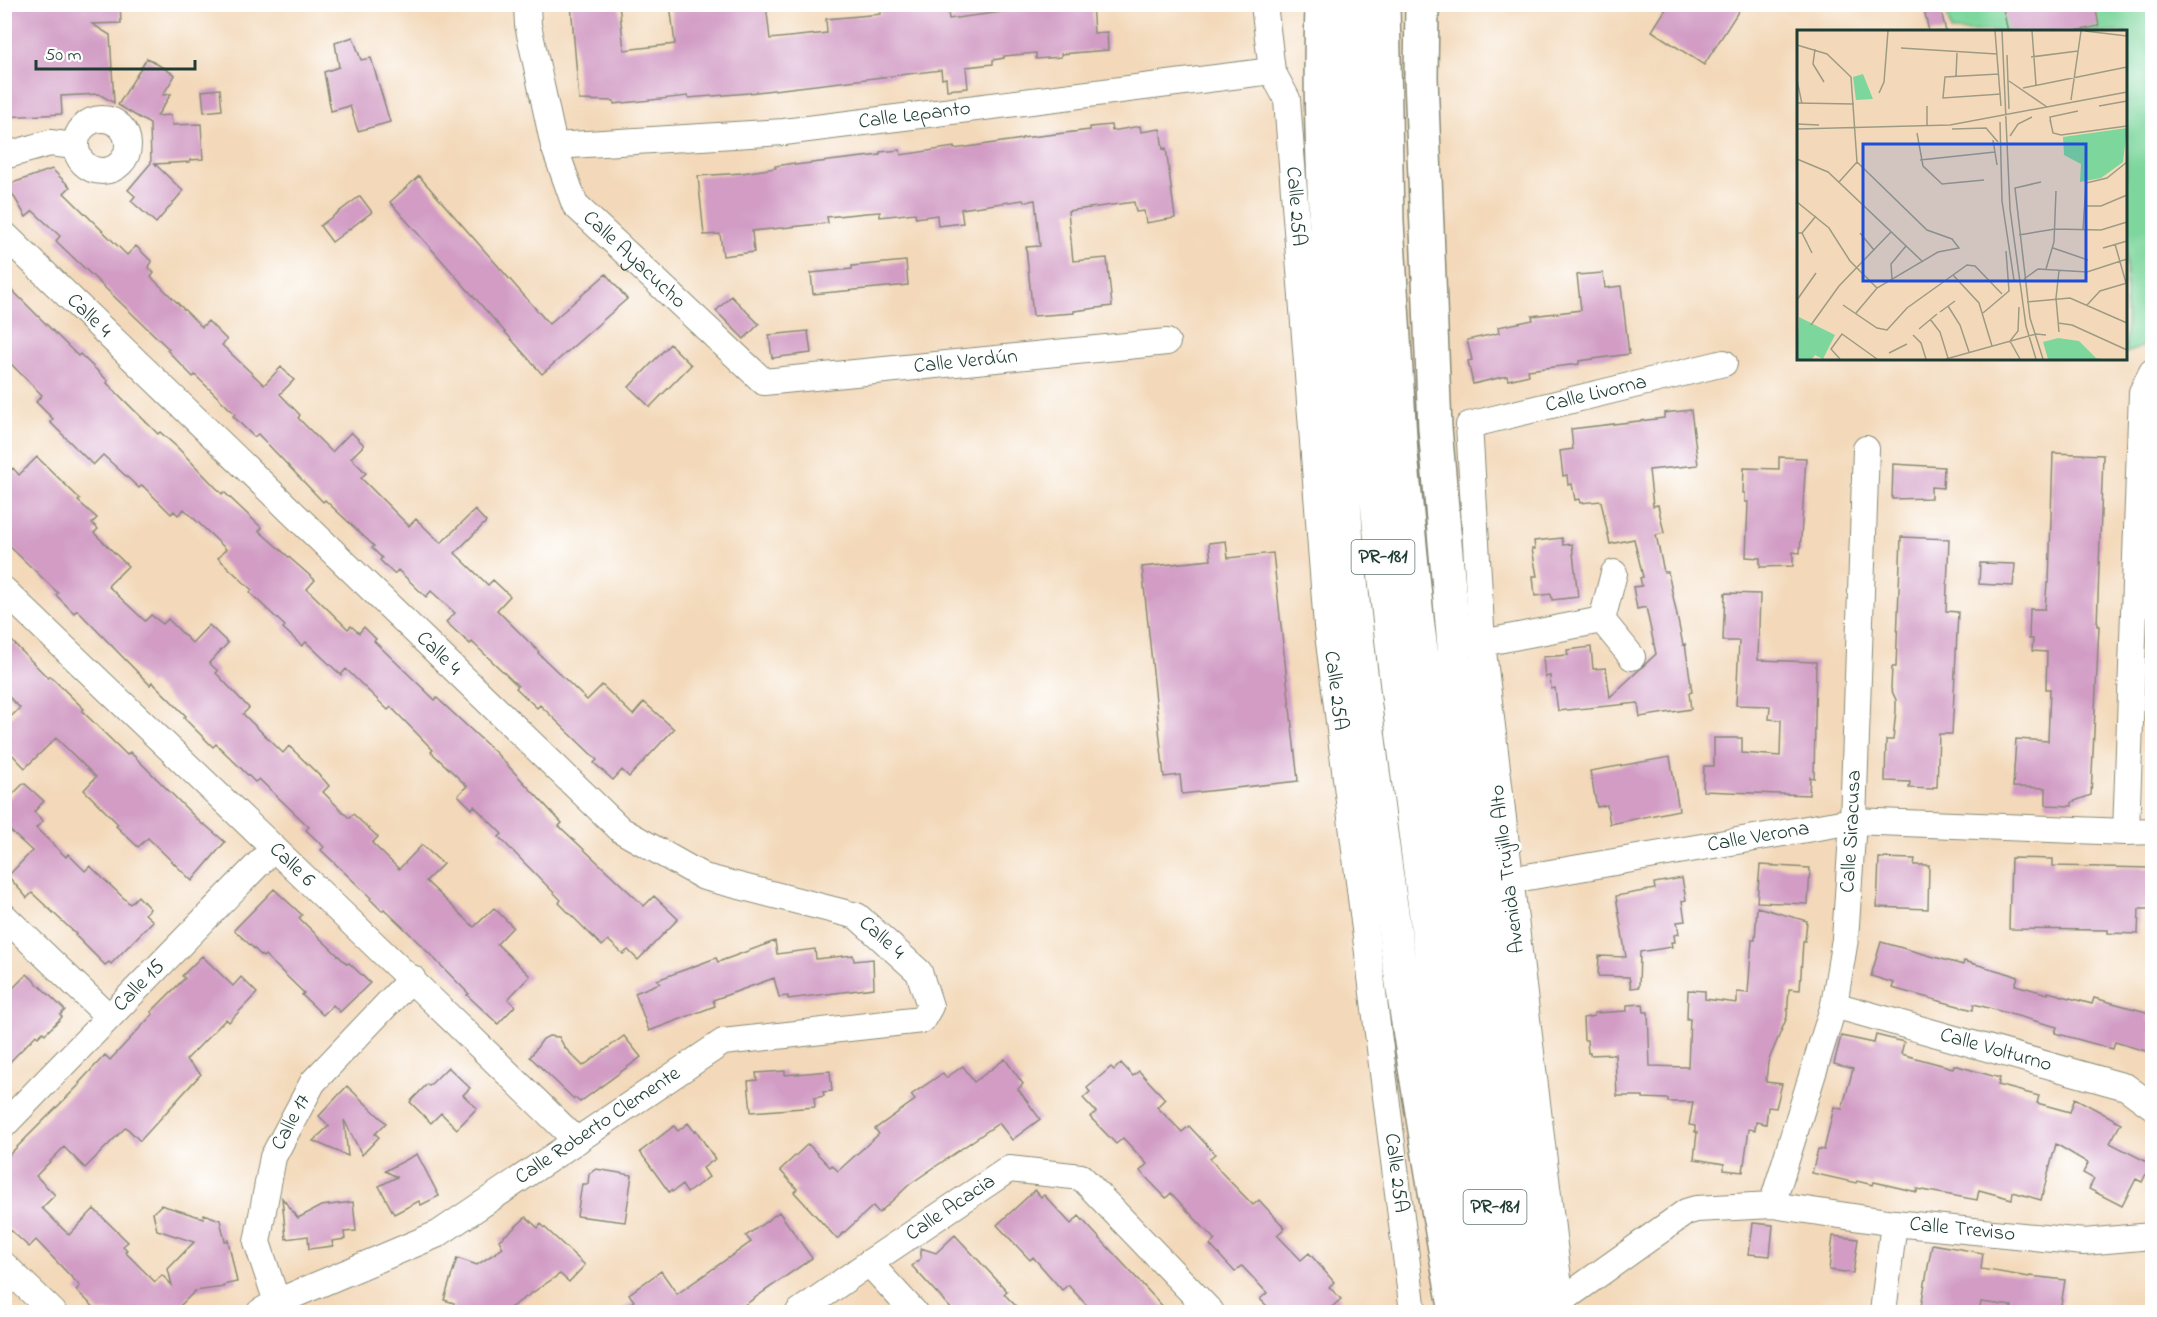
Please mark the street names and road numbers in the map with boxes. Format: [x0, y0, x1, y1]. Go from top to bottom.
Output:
street label: Calle Lepanto [857, 94, 973, 138]
street label: Calle 25A [1277, 165, 1313, 247]
street label: Calle Ayacucho [575, 204, 692, 316]
street label: Calle 4 [59, 287, 119, 346]
street label: Calle Verdún [912, 342, 1019, 382]
street label: Calle Livorna [1542, 367, 1650, 421]
road number: PR-181 [1352, 540, 1414, 574]
street label: Calle 4 [409, 624, 468, 683]
street label: Calle 25A [1315, 649, 1355, 732]
street label: Calle Siracusa [1833, 770, 1870, 894]
street label: Avenida Trujillo Alto [1483, 783, 1533, 955]
street label: Calle Verona [1705, 814, 1812, 861]
street label: Calle 6 [262, 836, 321, 895]
street label: Calle 4 [852, 909, 911, 967]
street label: Calle 15 [107, 953, 172, 1019]
street label: Calle Volturno [1936, 1020, 2055, 1080]
street label: Calle Roberto Clemente [509, 1059, 687, 1193]
street label: Calle 17 [264, 1089, 319, 1156]
street label: Calle 25A [1376, 1131, 1415, 1215]
street label: Calle Acacia [900, 1167, 1002, 1249]
road number: PR-181 [1464, 1190, 1526, 1224]
street label: Calle Treviso [1908, 1210, 2017, 1250]

